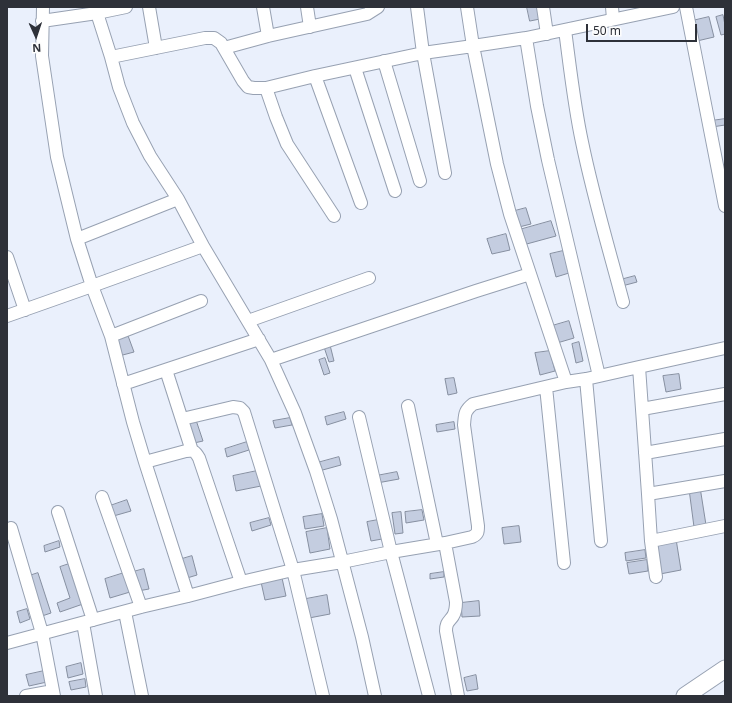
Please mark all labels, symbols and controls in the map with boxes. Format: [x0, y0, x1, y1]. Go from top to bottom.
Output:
north arrow [16, 16, 56, 56]
scale bar [588, 16, 699, 42]
text: 50 m [593, 22, 621, 39]
text: N [32, 41, 42, 56]

